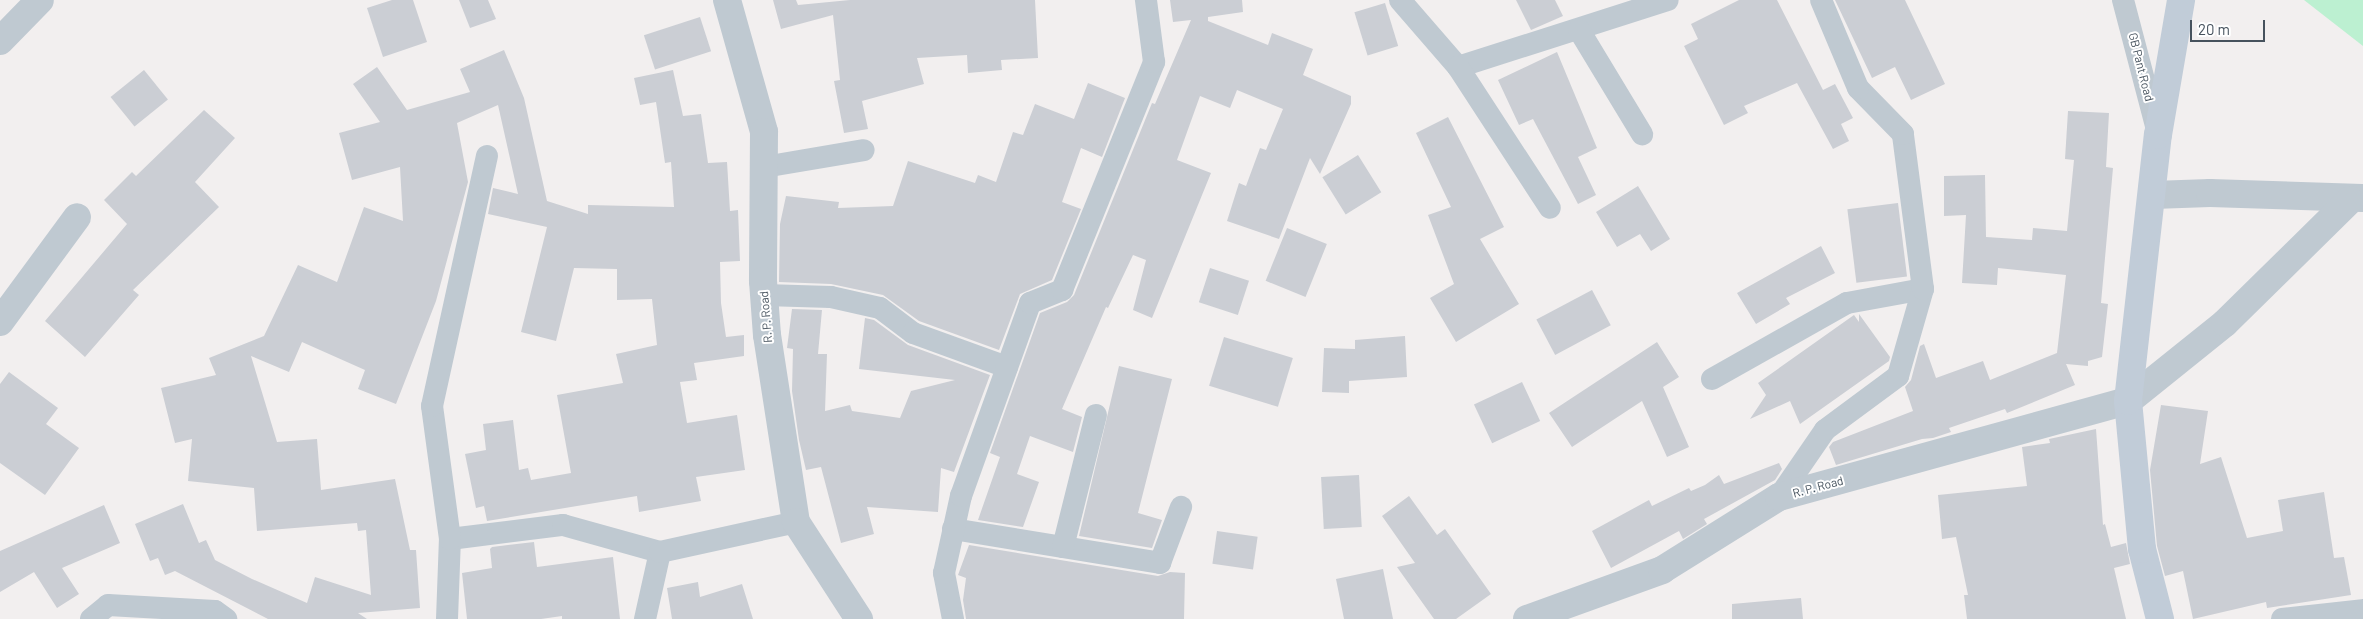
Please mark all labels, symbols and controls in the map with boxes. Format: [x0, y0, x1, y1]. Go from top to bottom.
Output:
scale bar [2193, 10, 2268, 42]
text: 20 m [2198, 20, 2230, 38]
street label: GB Pant Road [2126, 31, 2156, 103]
street label: R. P. Road [757, 290, 775, 344]
street label: R. P. Road [1791, 473, 1845, 501]

